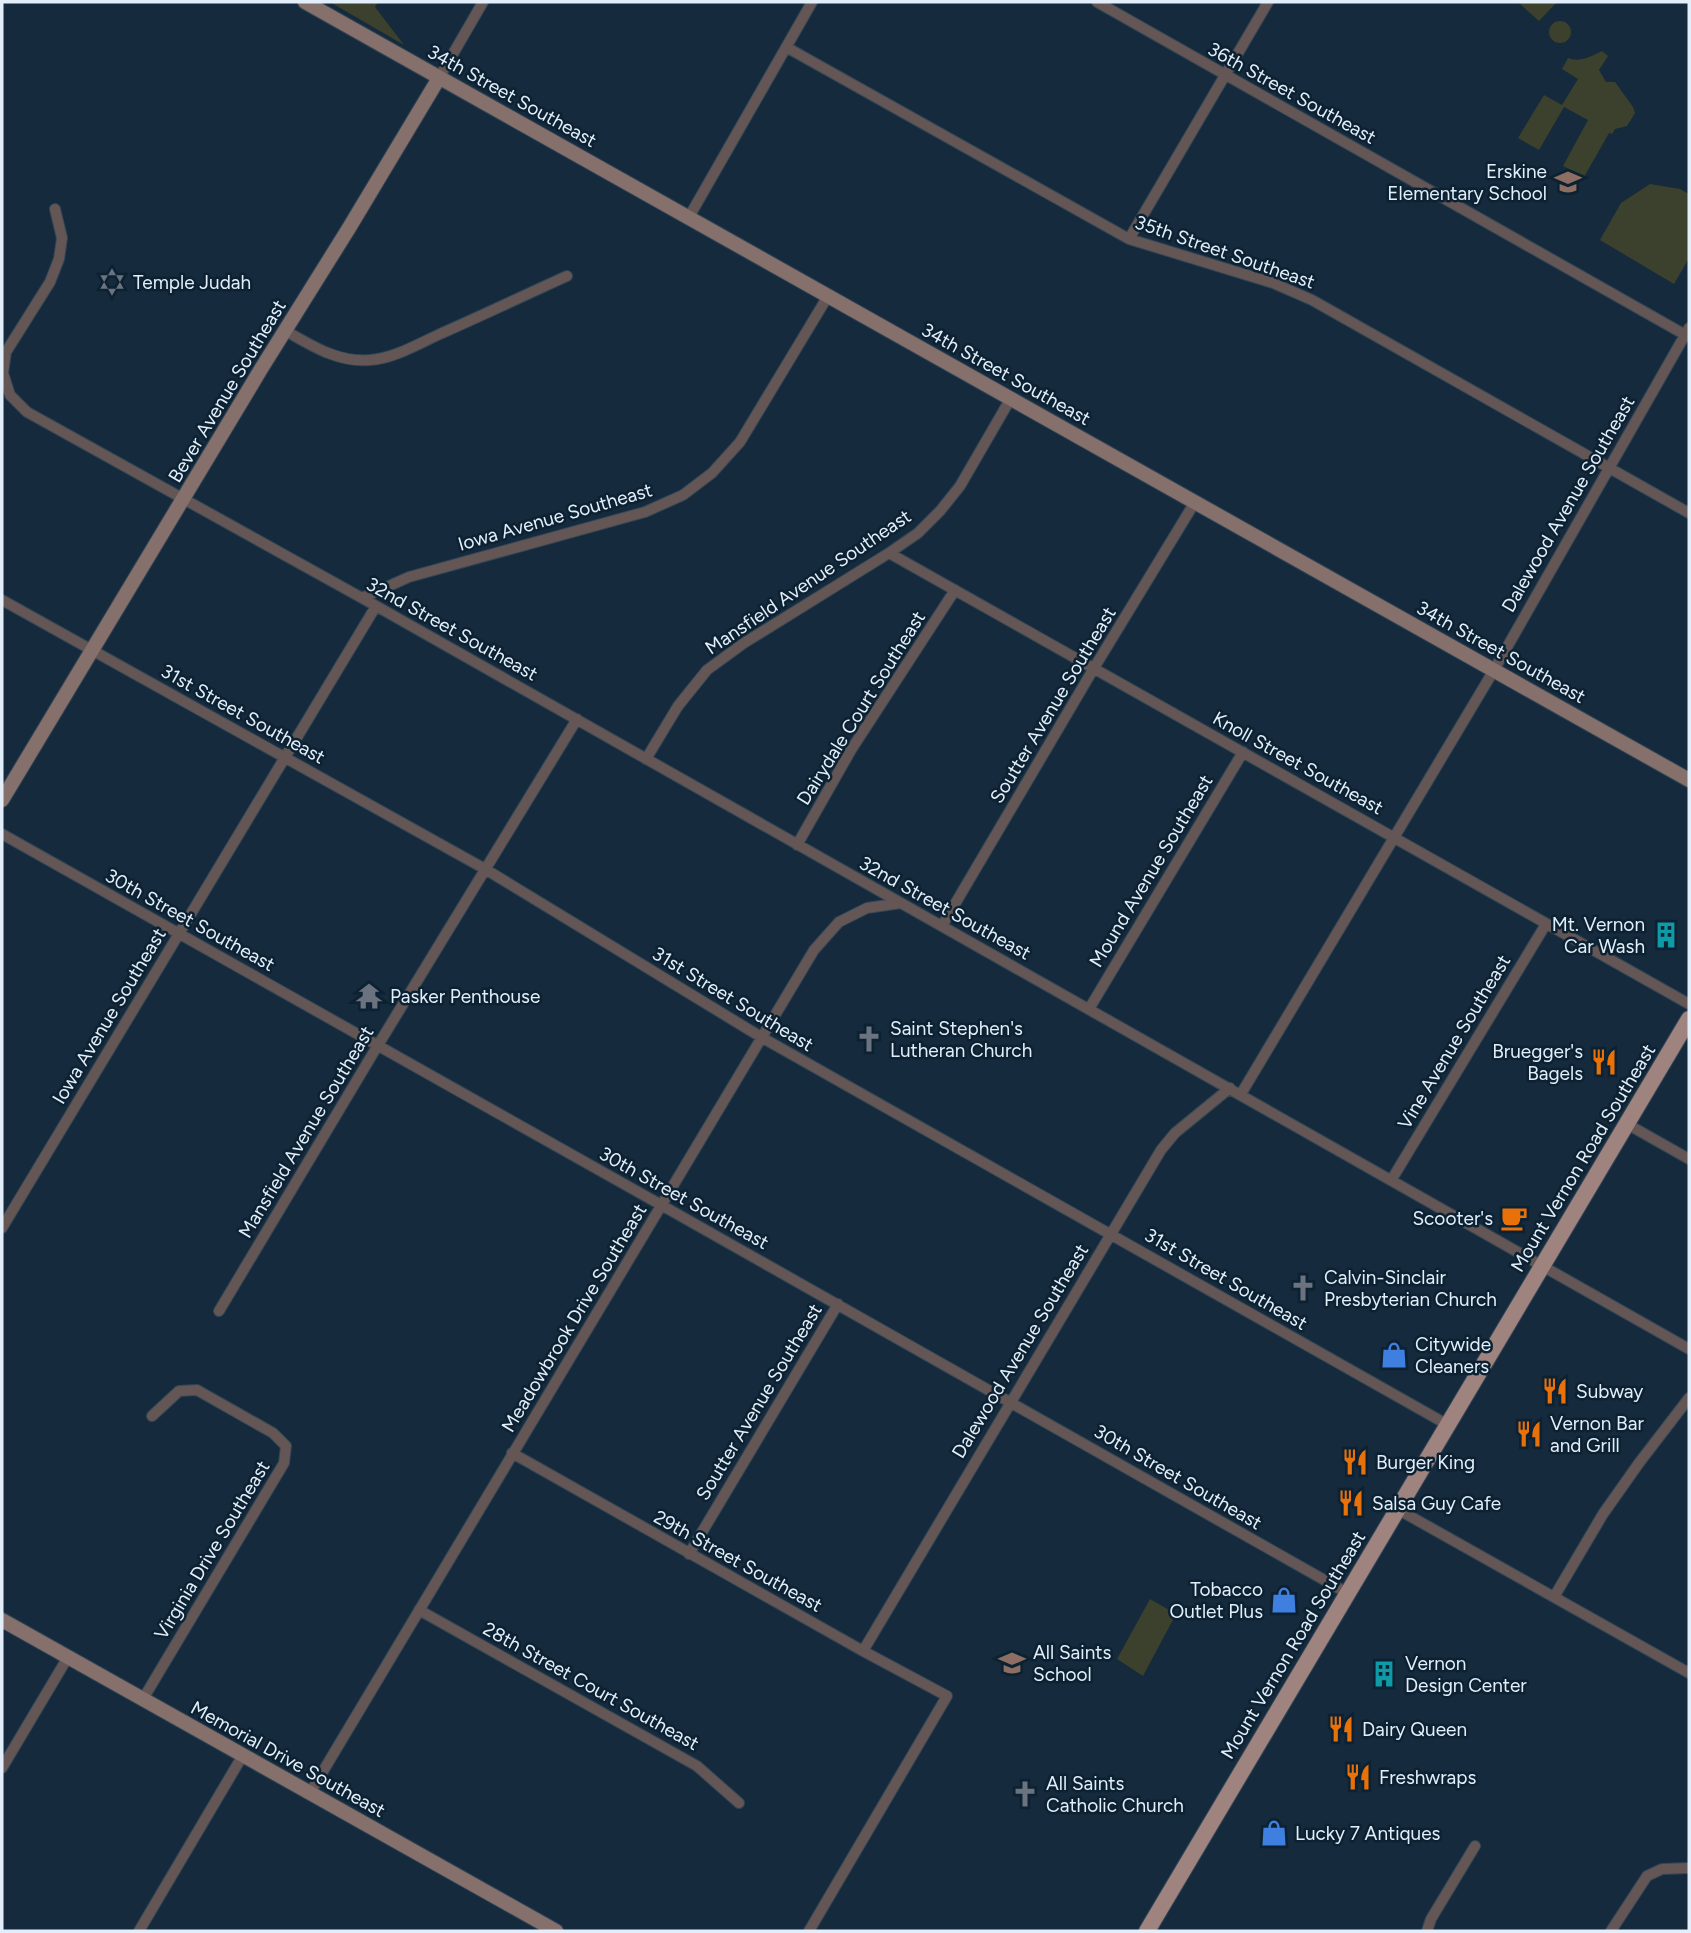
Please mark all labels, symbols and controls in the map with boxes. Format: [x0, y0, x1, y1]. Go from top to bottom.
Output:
street label: 36th Street Southeast [1204, 37, 1380, 149]
street label: 34th Street Southeast [423, 40, 601, 152]
place label: Erskine Elementary School [1387, 160, 1547, 205]
school or university icon: Erskine Elementary School [1553, 167, 1583, 197]
street label: 35th Street Southeast [1132, 210, 1318, 294]
synagogue icon: Temple Judah [97, 267, 127, 297]
place label: Temple Judah [133, 271, 251, 294]
street label: Bever Avenue Southeast [163, 296, 291, 486]
street label: 34th Street Southeast [917, 318, 1095, 430]
street label: Dalewood Avenue Southeast [1497, 392, 1639, 616]
street label: Iowa Avenue Southeast [455, 478, 655, 556]
street label: Mansfield Avenue Southeast [701, 504, 915, 660]
street label: 32nd Street Southeast [362, 572, 542, 686]
street label: 34th Street Southeast [1412, 596, 1590, 708]
street label: Soutter Avenue Southeast [985, 603, 1121, 807]
street label: Dairydale Court Southeast [792, 607, 930, 809]
street label: 31st Street Southeast [157, 659, 329, 769]
street label: Knoll Street Southeast [1209, 707, 1387, 819]
street label: Mound Avenue Southeast [1084, 771, 1218, 971]
street label: 32nd Street Southeast [855, 851, 1035, 965]
street label: 30th Street Southeast [101, 864, 279, 976]
place label: Mt. Vernon Car Wash [1552, 913, 1645, 958]
building icon: Mt. Vernon Car Wash [1651, 920, 1681, 950]
street label: Iowa Avenue Southeast [47, 924, 171, 1108]
street label: 31st Street Southeast [648, 942, 818, 1056]
street label: Vine Avenue Southeast [1393, 951, 1515, 1133]
temple icon: Pasker Penthouse [354, 981, 384, 1011]
place label: Pasker Penthouse [390, 985, 540, 1008]
place label: Saint Stephen's Lutheran Church [890, 1017, 1032, 1062]
street label: Mansfield Avenue Southeast [234, 1022, 378, 1242]
church icon: Saint Stephen's Lutheran Church [854, 1024, 884, 1054]
place label: Bruegger's Bagels [1492, 1040, 1583, 1085]
street label: Mount Vernon Road Southeast [1506, 1040, 1660, 1276]
restaurant icon: Bruegger's Bagels [1589, 1047, 1619, 1077]
street label: 30th Street Southeast [595, 1142, 773, 1254]
street label: Meadowbrook Drive Southeast [497, 1200, 651, 1436]
cafe icon: Scooter's [1499, 1203, 1529, 1233]
place label: Scooter's [1412, 1207, 1493, 1230]
street label: 31st Street Southeast [1141, 1223, 1311, 1335]
street label: Dalewood Avenue Southeast [947, 1240, 1093, 1462]
place label: Calvin-Sinclair Presbyterian Church [1324, 1266, 1497, 1311]
church icon: Calvin-Sinclair Presbyterian Church [1288, 1273, 1318, 1303]
street label: Soutter Avenue Southeast [691, 1300, 827, 1504]
place label: Citywide Cleaners [1415, 1333, 1491, 1378]
shop icon: Citywide Cleaners [1379, 1340, 1409, 1370]
restaurant icon: Subway [1540, 1376, 1570, 1406]
place label: Subway [1576, 1380, 1643, 1403]
place label: Vernon Bar and Grill [1550, 1412, 1644, 1457]
restaurant icon: Vernon Bar and Grill [1514, 1419, 1544, 1449]
street label: 30th Street Southeast [1090, 1420, 1266, 1534]
restaurant icon: Burger King [1340, 1447, 1370, 1477]
place label: Burger King [1376, 1451, 1475, 1474]
street label: Virginia Drive Southeast [149, 1456, 275, 1644]
restaurant icon: Salsa Guy Cafe [1336, 1488, 1366, 1518]
place label: Salsa Guy Cafe [1372, 1492, 1501, 1515]
street label: 29th Street Southeast [650, 1505, 826, 1617]
street label: Mount Vernon Road Southeast [1216, 1527, 1370, 1763]
place label: Tobacco Outlet Plus [1169, 1578, 1263, 1623]
shop icon: Tobacco Outlet Plus [1269, 1585, 1299, 1615]
street label: 28th Street Court Southeast [479, 1617, 703, 1755]
place label: All Saints School [1033, 1641, 1111, 1686]
school or university icon: All Saints School [997, 1648, 1027, 1678]
place label: Vernon Design Center [1405, 1652, 1527, 1697]
building icon: Vernon Design Center [1369, 1659, 1399, 1689]
street label: Memorial Drive Southeast [187, 1696, 389, 1822]
restaurant icon: Dairy Queen [1326, 1714, 1356, 1744]
place label: Dairy Queen [1362, 1718, 1467, 1741]
restaurant icon: Freshwraps [1343, 1762, 1373, 1792]
place label: Freshwraps [1379, 1766, 1476, 1789]
place label: All Saints Catholic Church [1046, 1772, 1184, 1817]
church icon: All Saints Catholic Church [1010, 1779, 1040, 1809]
shop icon: Lucky 7 Antiques [1259, 1818, 1289, 1848]
place label: Lucky 7 Antiques [1295, 1822, 1441, 1845]

